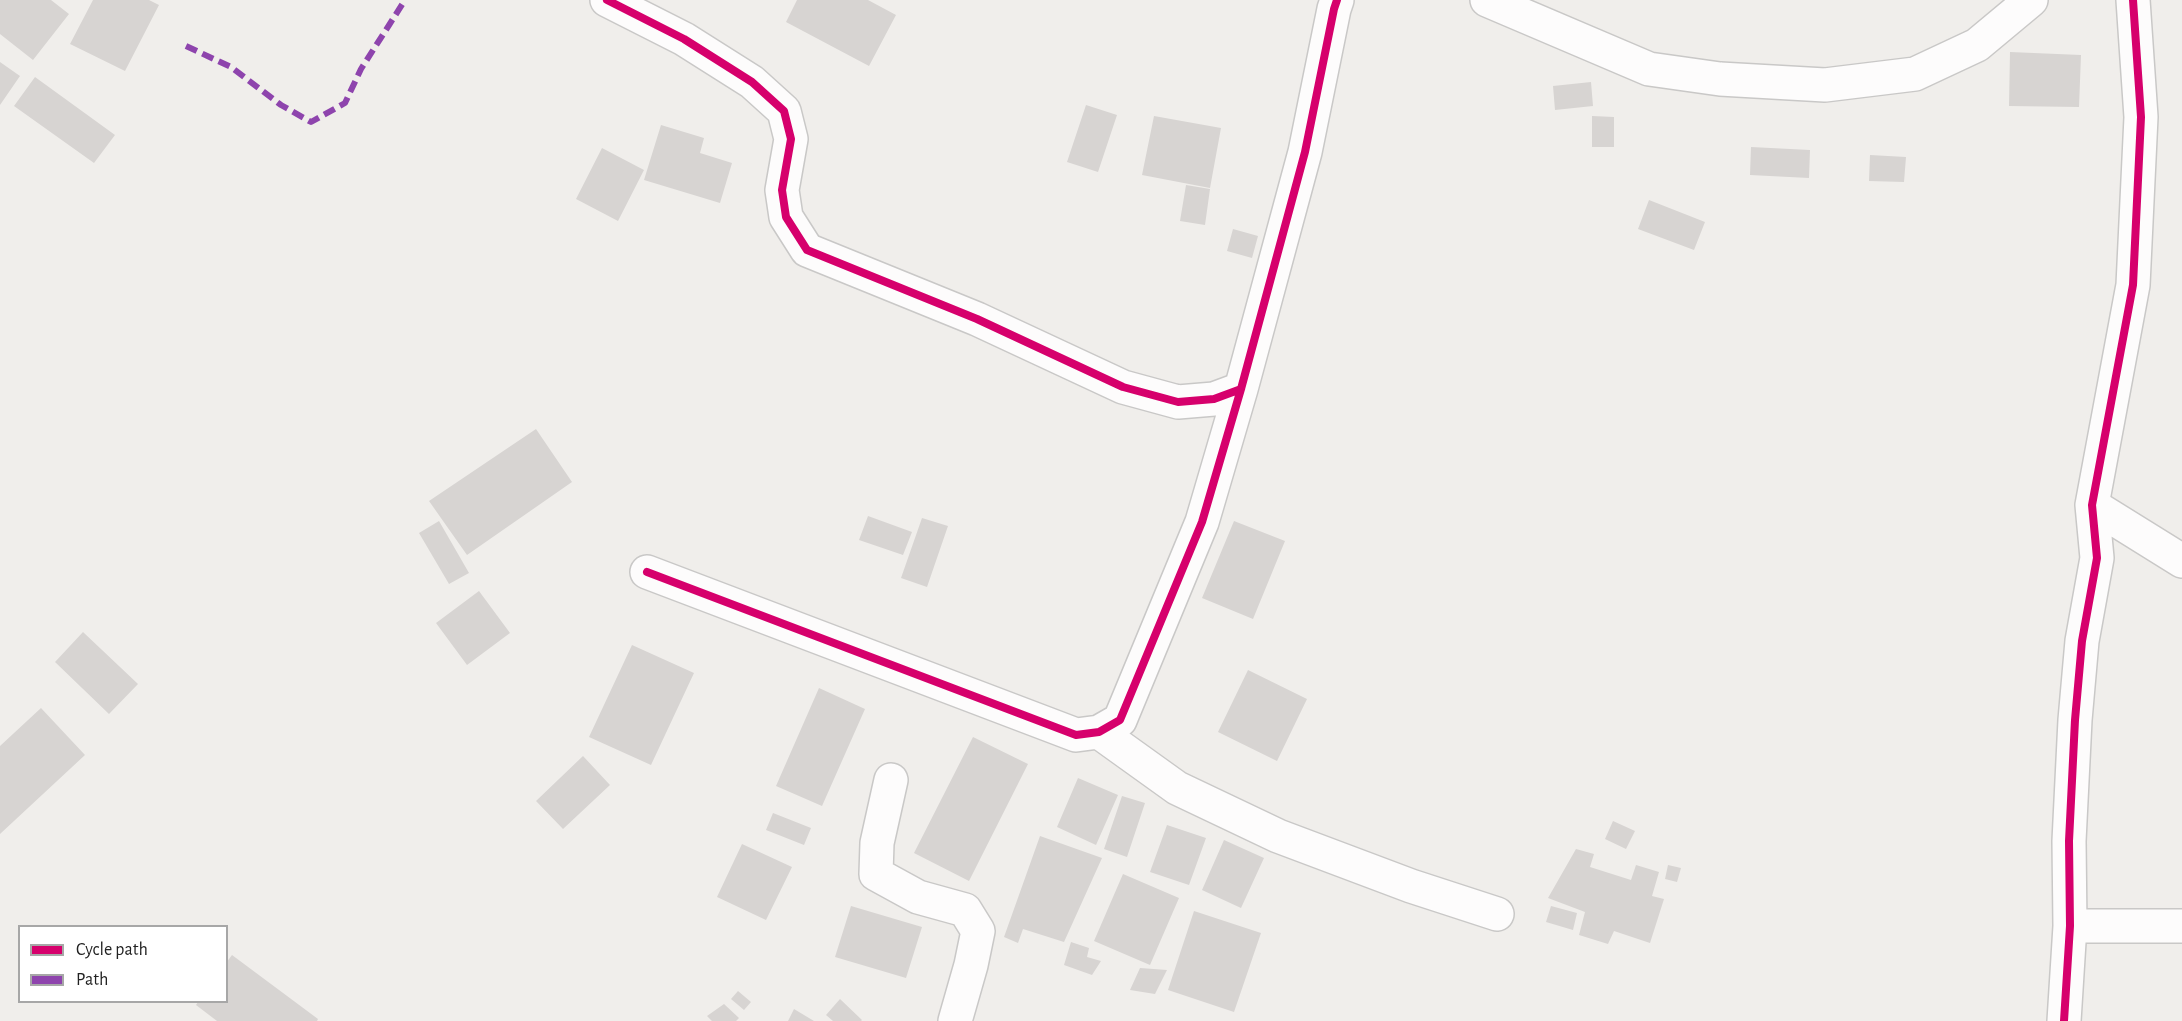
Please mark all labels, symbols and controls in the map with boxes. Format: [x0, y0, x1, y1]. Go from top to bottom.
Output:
legend [18, 925, 228, 1003]
text: Cycle path [76, 941, 148, 959]
text: Path [76, 971, 108, 989]

